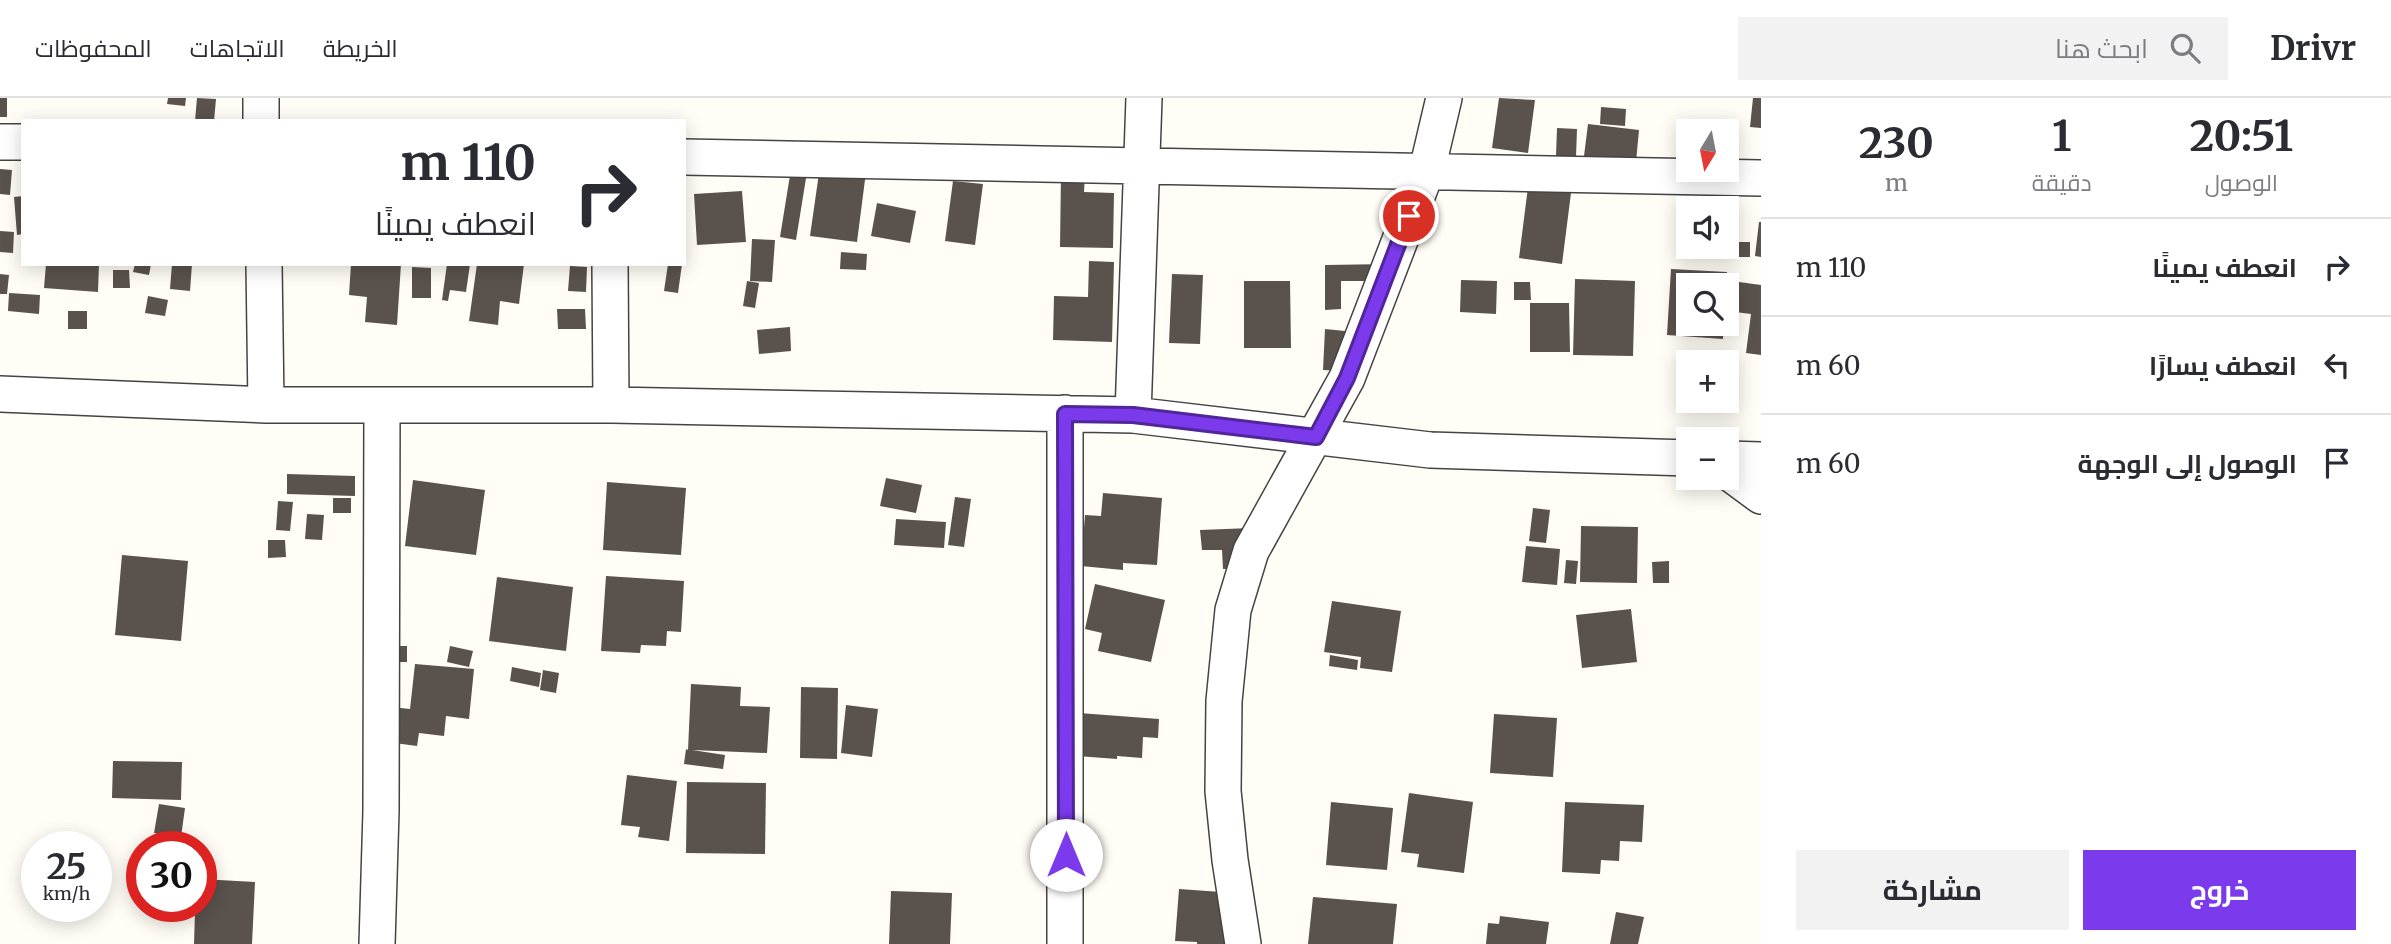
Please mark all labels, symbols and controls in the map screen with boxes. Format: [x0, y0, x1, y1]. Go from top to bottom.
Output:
search box [1738, 17, 2228, 80]
text: Drivr [2270, 28, 2356, 69]
icon: search [2166, 29, 2204, 67]
text: ابحث هنا [2055, 32, 2148, 65]
text: المحفوظات [35, 33, 152, 64]
text: الاتجاهات [190, 33, 285, 64]
text: الخريطة [323, 33, 398, 64]
text: 1 [2052, 110, 2071, 162]
text: 20:51 [2189, 110, 2293, 162]
text: 230 [1859, 117, 1934, 169]
north arrow [1676, 119, 1740, 182]
map controls [1676, 119, 1739, 490]
text: 110 m [401, 132, 536, 193]
icon: right [560, 147, 651, 238]
text: m [1885, 168, 1908, 197]
text: دقيقة [2032, 168, 2092, 197]
text: الوصول [2205, 168, 2278, 197]
pin [1379, 186, 1439, 246]
button: sound [1676, 196, 1739, 259]
icon: arrive [1390, 197, 1428, 235]
text: انعطف يمينًا [375, 204, 536, 244]
icon: right [2318, 248, 2356, 286]
text: 110 m [1796, 251, 1866, 284]
text: انعطف يمينًا [2152, 251, 2297, 284]
button: search [1676, 273, 1739, 336]
icon: left [2318, 346, 2356, 384]
text: 60 m [1796, 349, 1860, 382]
text: انعطف يسارًا [2149, 349, 2297, 382]
button: + [1676, 350, 1739, 413]
button: − [1676, 427, 1739, 490]
icon: arrive [2318, 444, 2356, 482]
text: 60 m [1796, 447, 1860, 480]
text: الوصول إلى الوجهة [2078, 447, 2297, 480]
position arrow [1029, 818, 1103, 892]
speed limit sign: 30 [126, 831, 217, 922]
text: 25 [46, 845, 87, 889]
button: مشاركة [1796, 850, 2069, 930]
button: خروج [2083, 850, 2356, 930]
text: km/h [43, 882, 90, 905]

